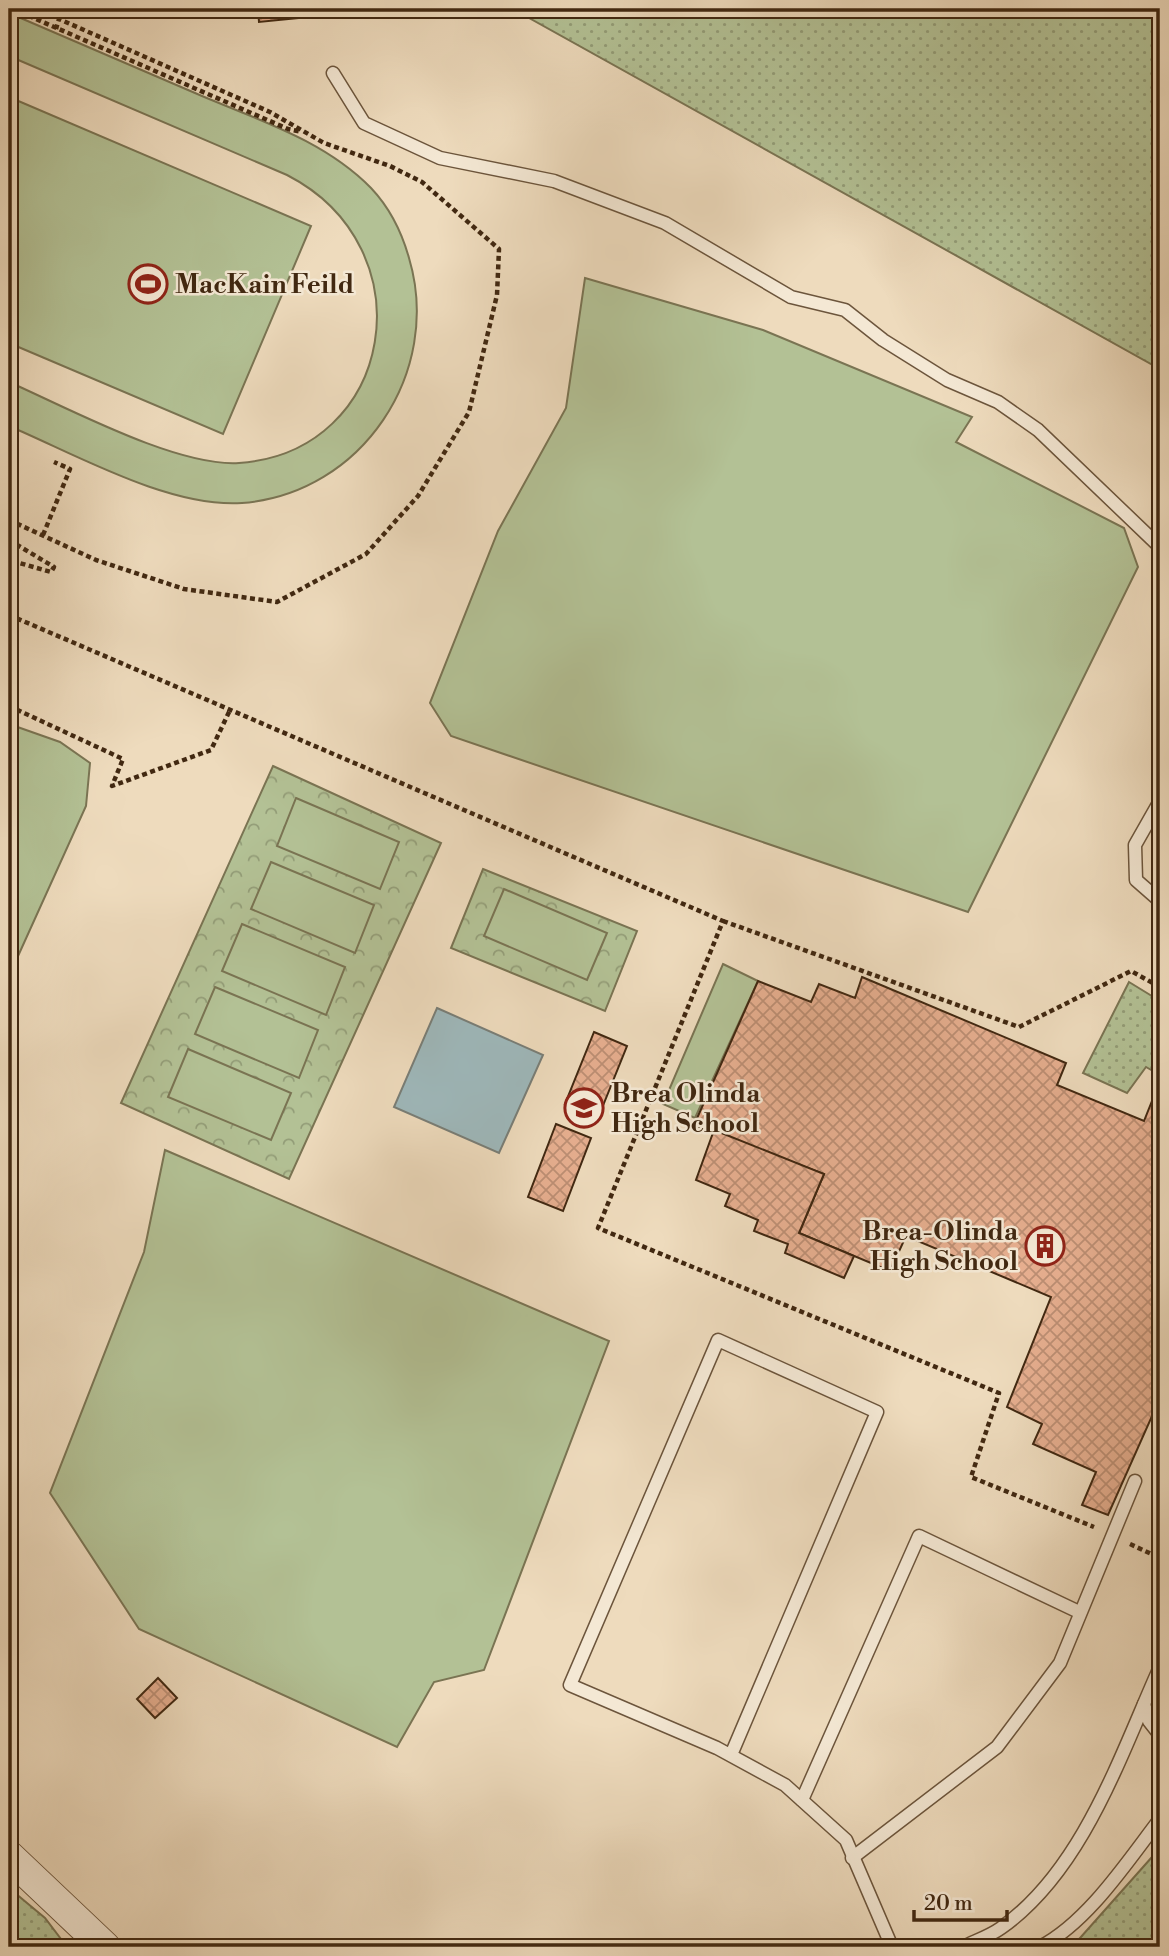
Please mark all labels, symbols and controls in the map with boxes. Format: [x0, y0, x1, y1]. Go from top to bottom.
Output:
sports icon: MacKain Feild [127, 263, 169, 305]
place label: MacKain Feild [175, 269, 354, 301]
place label: Brea Olinda High School [611, 1078, 761, 1140]
school or university icon: Brea Olinda High School [563, 1087, 605, 1129]
place label: Brea-Olinda High School [862, 1216, 1019, 1278]
building icon: Brea-Olinda High School [1024, 1225, 1066, 1267]
scale bar [914, 1879, 1006, 1923]
text: 20 m [924, 1891, 973, 1917]

